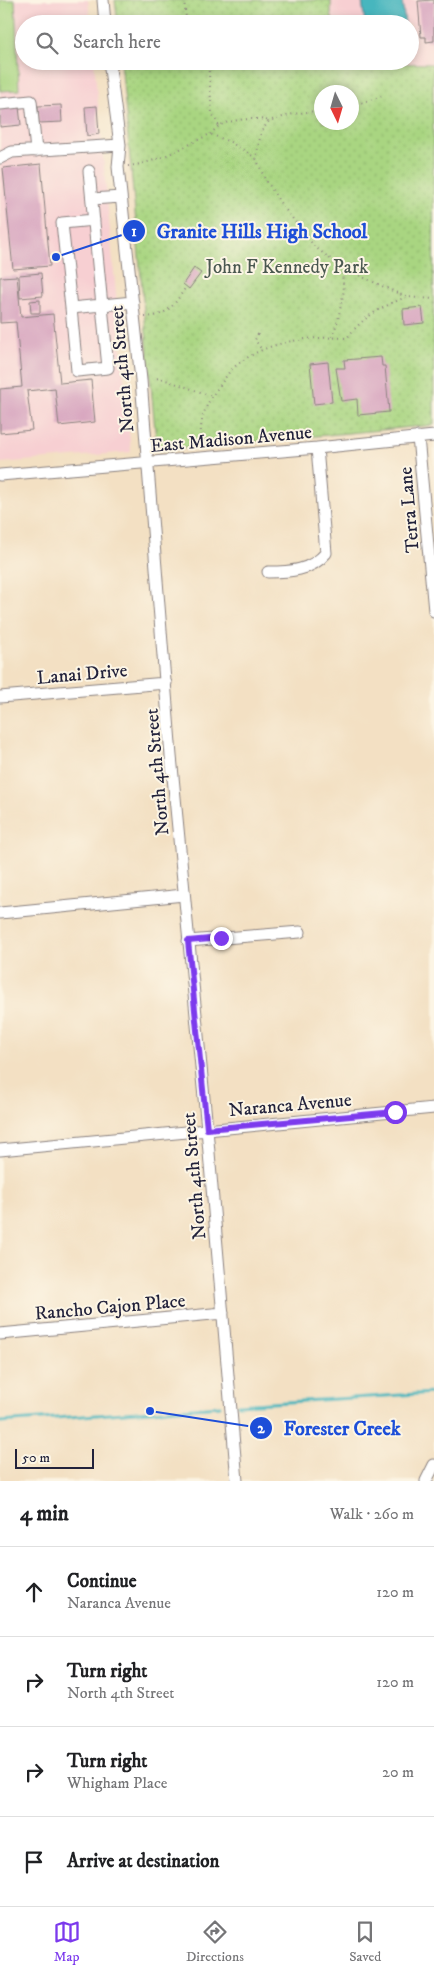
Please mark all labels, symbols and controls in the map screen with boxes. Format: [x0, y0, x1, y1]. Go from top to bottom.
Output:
search box [15, 15, 419, 70]
icon: search [33, 29, 61, 57]
text: Search here [73, 31, 161, 54]
north arrow [314, 85, 359, 130]
callout: Granite Hills High School [122, 213, 378, 248]
text: Granite Hills High School [157, 220, 368, 245]
text: 1 [131, 222, 137, 241]
park label: John F Kennedy Park [204, 256, 369, 279]
street label: North 4th Street [105, 304, 140, 433]
street label: East Madison Avenue [149, 421, 313, 458]
street label: Terra Lane [394, 466, 425, 554]
street label: Lanai Drive [36, 659, 129, 690]
street label: North 4th Street [140, 707, 175, 836]
route end [210, 927, 233, 950]
street label: Naranca Avenue [228, 1089, 353, 1122]
route start [384, 1101, 407, 1124]
street label: North 4th Street [177, 1111, 212, 1240]
street label: Rancho Cajon Place [34, 1289, 187, 1326]
callout: Forester Creek [248, 1411, 410, 1446]
text: Forester Creek [283, 1417, 402, 1442]
text: 2 [257, 1419, 265, 1438]
scale bar [15, 1446, 94, 1469]
text: 50 m [22, 1449, 50, 1467]
text: 4 min [20, 1501, 69, 1527]
text: Walk · 260 m [330, 1504, 414, 1524]
text: Continue [67, 1570, 137, 1593]
icon: ahead [20, 1578, 48, 1606]
text: 120 m [376, 1582, 414, 1602]
text: Naranca Avenue [67, 1593, 171, 1613]
text: Turn right [67, 1660, 147, 1683]
icon: right [20, 1668, 48, 1696]
text: 120 m [376, 1672, 414, 1692]
text: North 4th Street [67, 1683, 174, 1703]
text: Turn right [67, 1750, 147, 1773]
icon: right [20, 1758, 48, 1786]
text: 20 m [382, 1762, 414, 1782]
text: Whigham Place [67, 1773, 167, 1793]
icon: arrive [20, 1848, 48, 1876]
text: Arrive at destination [67, 1850, 219, 1873]
tab: Map [53, 1918, 81, 1966]
tab: Directions [186, 1918, 244, 1966]
tab: Saved [349, 1918, 381, 1966]

